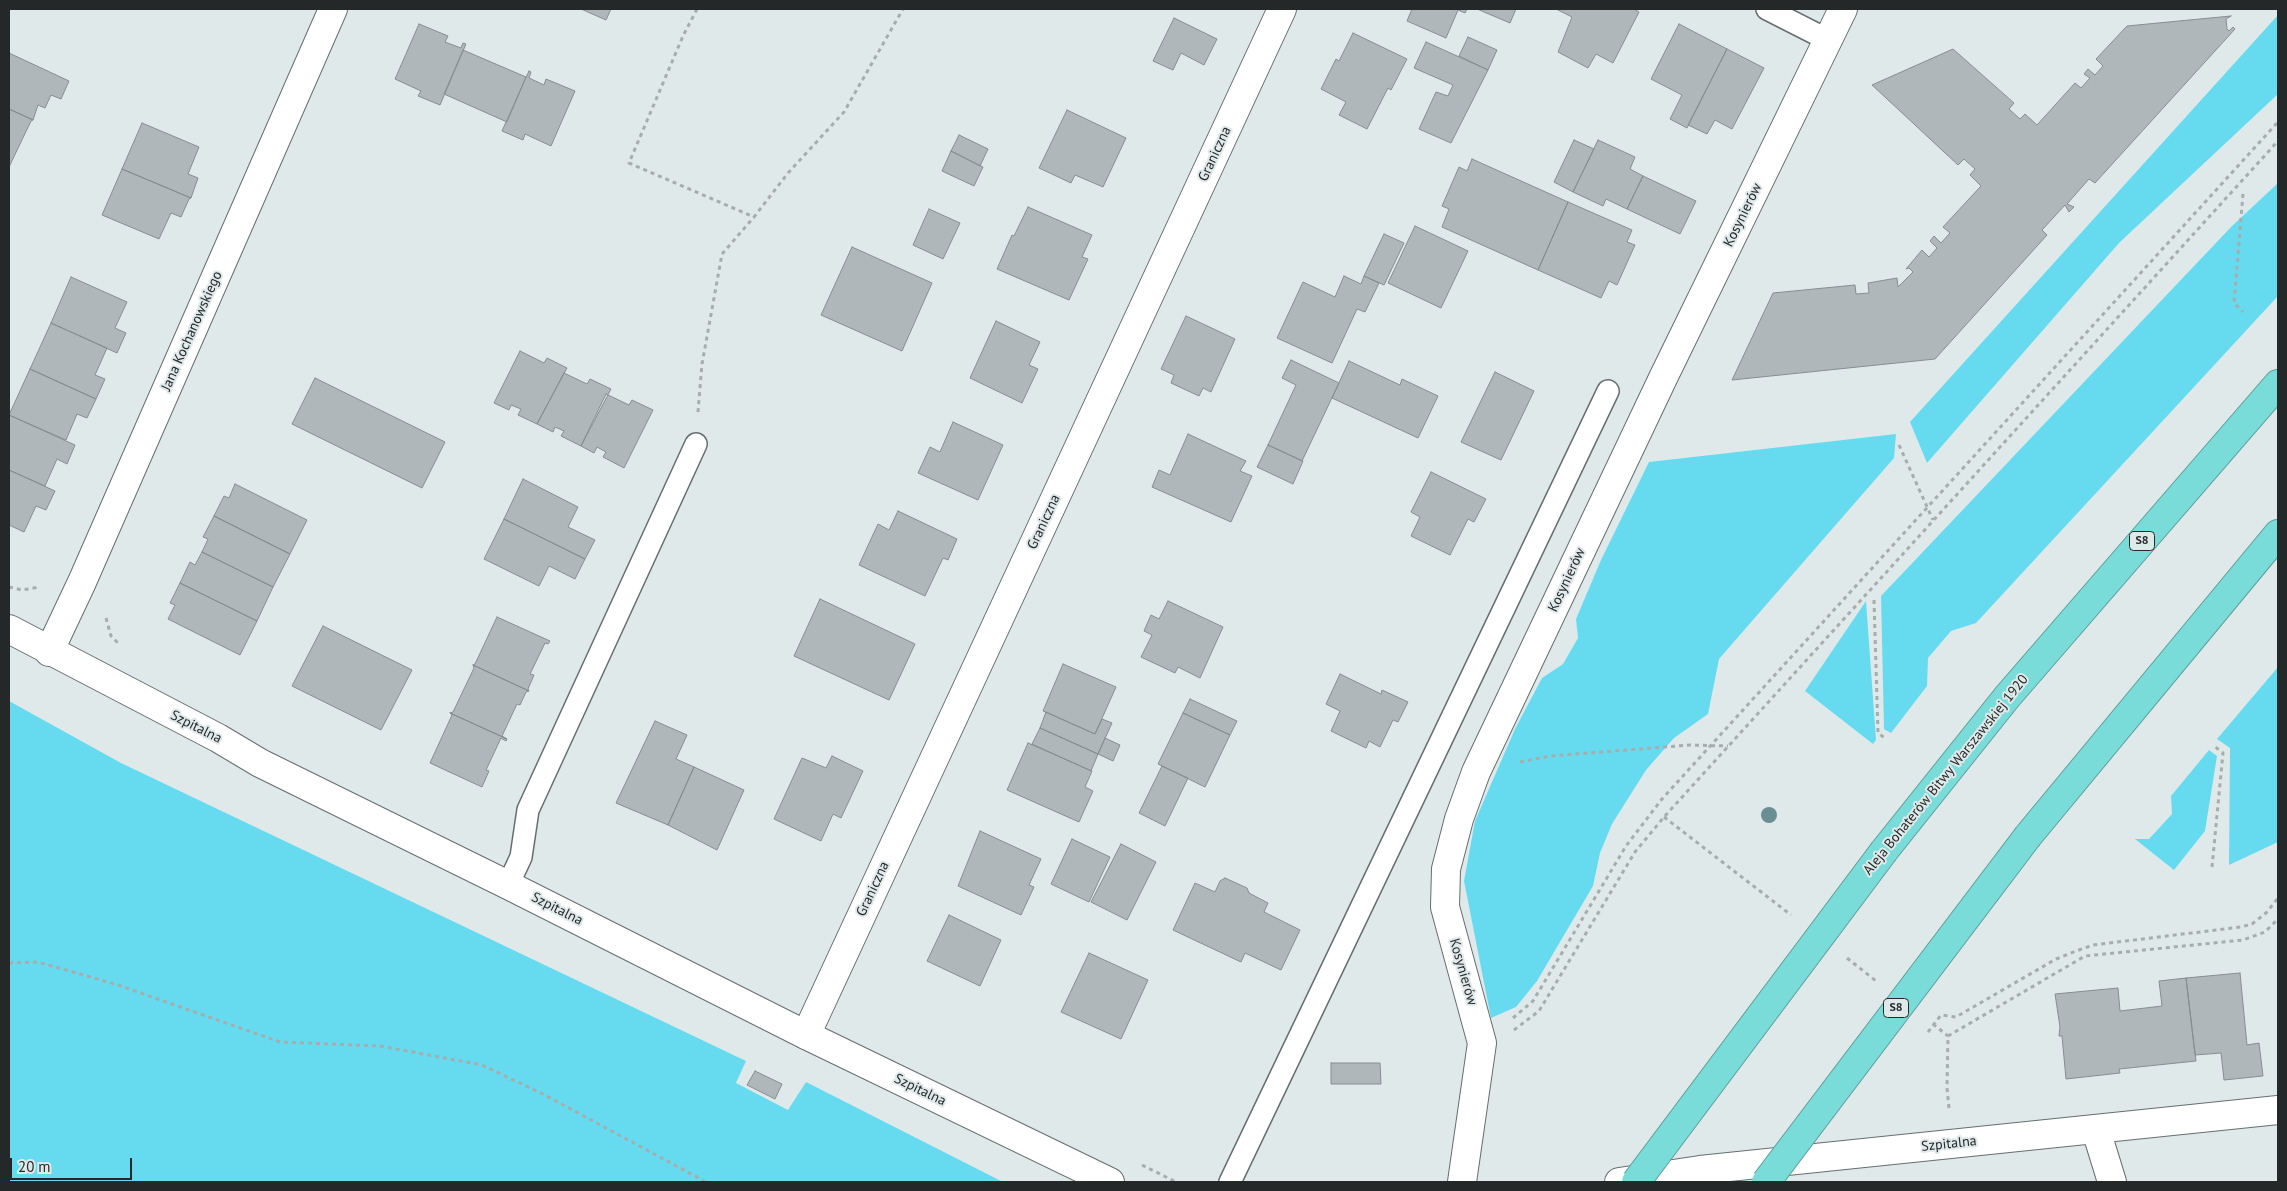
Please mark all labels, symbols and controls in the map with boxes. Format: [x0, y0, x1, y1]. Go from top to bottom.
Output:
street label: Graniczna [1195, 124, 1235, 184]
street label: Kosynierów [1720, 180, 1766, 250]
street label: Jana Kochanowskiego [158, 269, 226, 393]
street label: Graniczna [1024, 492, 1064, 552]
road number: S8 [2130, 532, 2154, 550]
street label: Kosynierów [1545, 545, 1589, 615]
street label: Aleja Bohaterów Bitwy Warszawskiej 1920 [1860, 671, 2032, 879]
street label: Szpitalna [168, 707, 224, 747]
street label: Graniczna [853, 859, 893, 919]
street label: Szpitalna [529, 889, 585, 929]
street label: Kosynierów [1445, 937, 1481, 1007]
road number: S8 [1884, 998, 1908, 1018]
street label: Szpitalna [891, 1070, 949, 1110]
street label: Szpitalna [1921, 1133, 1977, 1155]
scale bar [12, 1148, 135, 1180]
text: 20 m [18, 1157, 51, 1176]

